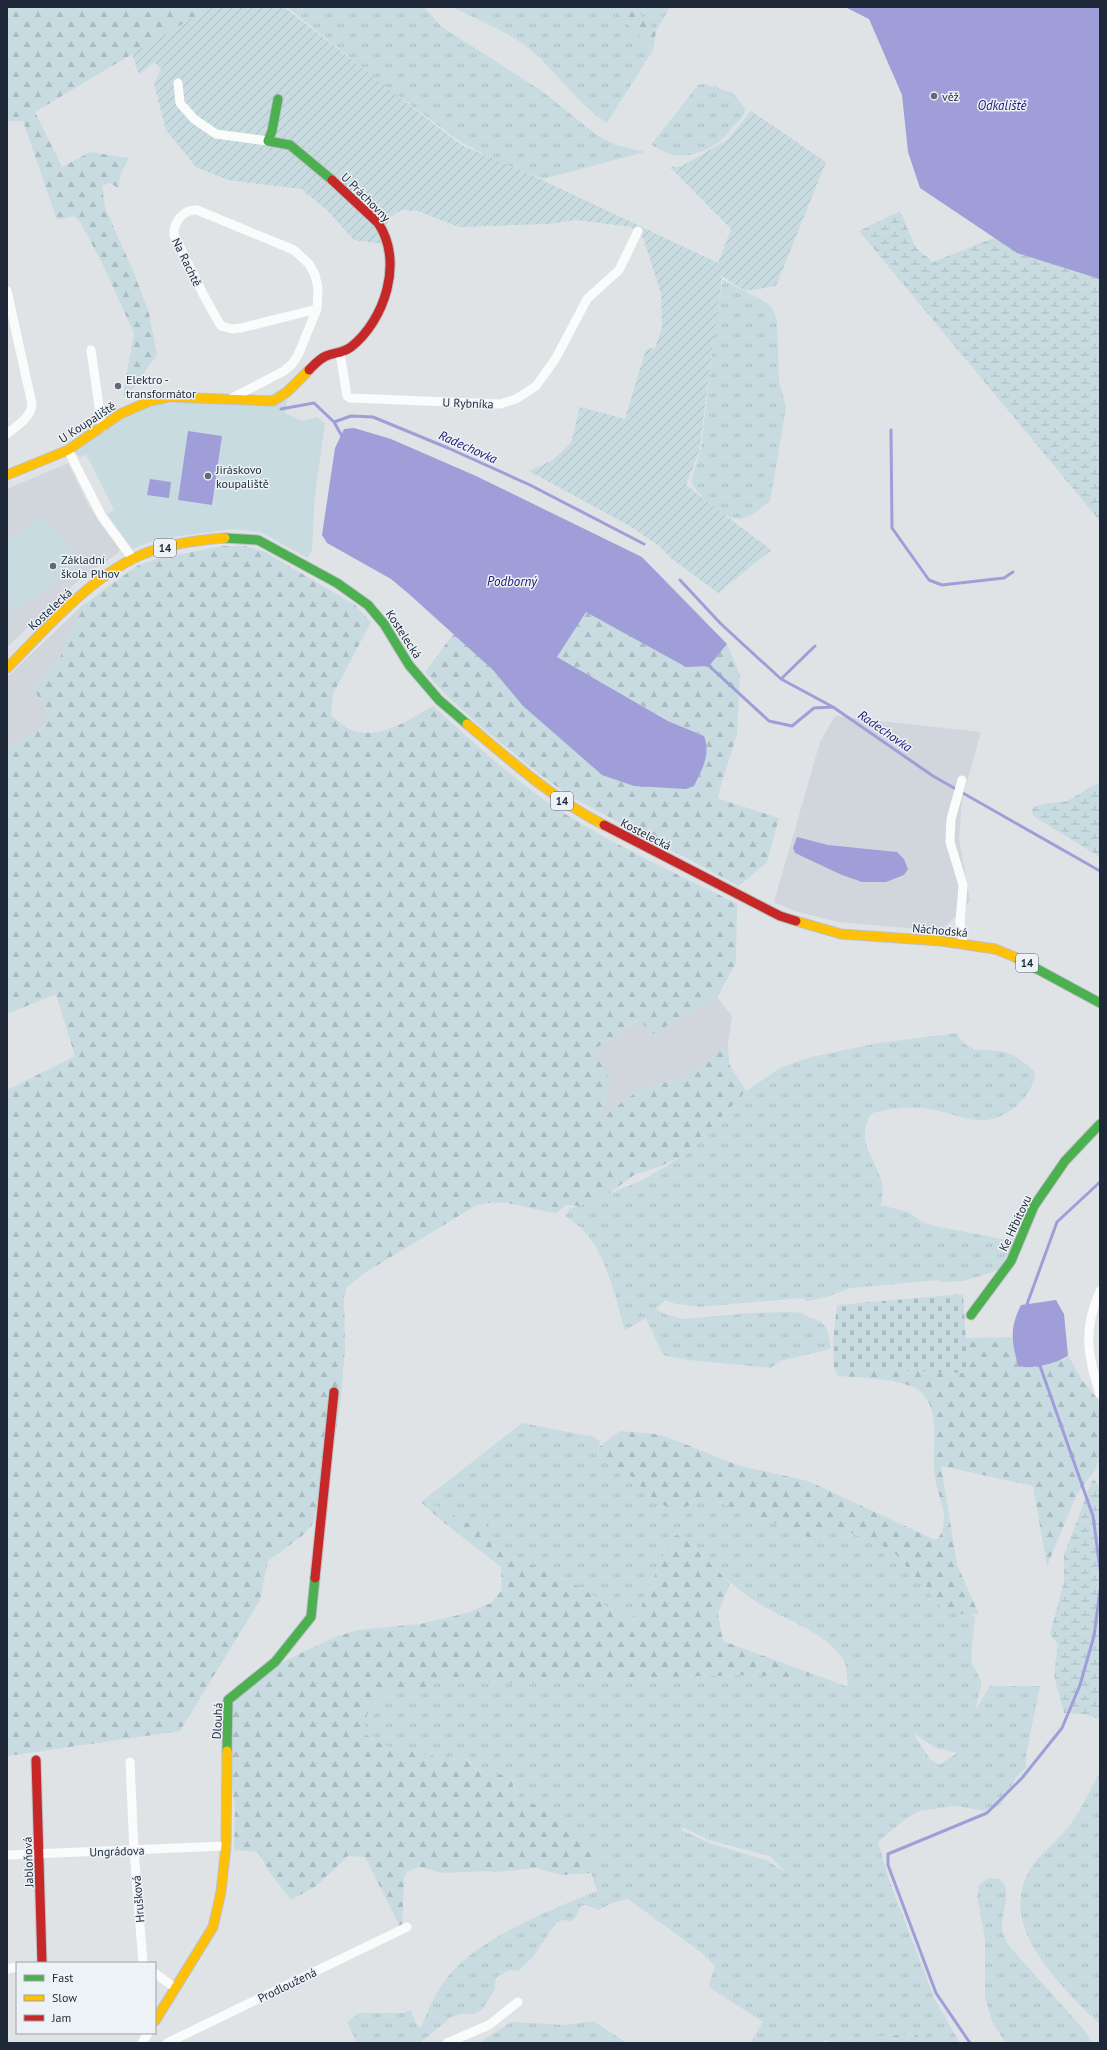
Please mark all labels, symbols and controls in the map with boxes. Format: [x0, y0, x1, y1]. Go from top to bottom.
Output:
place label: věž [942, 89, 959, 104]
marker: věž [929, 91, 939, 101]
water label: Odkaliště [977, 97, 1028, 114]
street label: U Práchovny [338, 169, 394, 225]
street label: Na Rachtě [169, 235, 205, 289]
place label: Elektro - transformátor [126, 372, 196, 401]
marker: Elektro - transformátor [113, 381, 123, 391]
street label: U Rybníka [442, 395, 494, 411]
street label: U Koupaliště [56, 398, 118, 446]
water label: Radechovka [436, 427, 500, 468]
place label: Jiráskovo koupaliště [215, 462, 269, 491]
marker: Jiráskovo koupaliště [203, 471, 213, 481]
road number: 14 [154, 539, 176, 557]
place label: Základní škola Plhov [61, 552, 120, 581]
marker: Základní škola Plhov [48, 561, 58, 571]
water label: Podborný [487, 573, 538, 590]
street label: Kostelecká [25, 585, 75, 633]
street label: Kostelecká [383, 607, 425, 661]
water label: Radechovka [855, 706, 916, 756]
road number: 14 [551, 792, 573, 810]
street label: Kostelecká [618, 815, 674, 853]
street label: Náchodská [912, 920, 968, 940]
road number: 14 [1016, 954, 1038, 972]
street label: Ke Hřbitovu [995, 1192, 1035, 1254]
street label: Dlouhá [209, 1702, 225, 1740]
street label: Jabloňová [20, 1836, 36, 1888]
street label: Ungrádova [89, 1843, 145, 1859]
street label: Hrušková [128, 1875, 148, 1923]
legend [16, 1962, 156, 2034]
street label: Prodloužená [255, 1964, 319, 2006]
text: Fast [52, 1970, 73, 1985]
text: Slow [52, 1990, 77, 2005]
text: Jam [51, 2010, 71, 2025]

